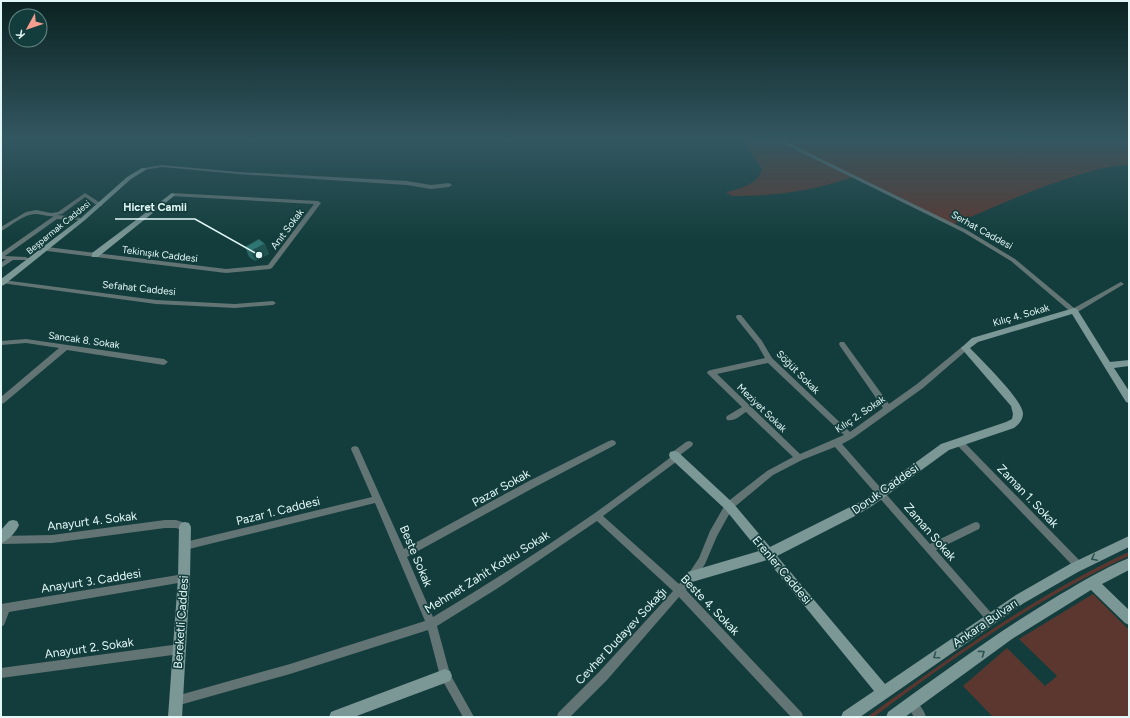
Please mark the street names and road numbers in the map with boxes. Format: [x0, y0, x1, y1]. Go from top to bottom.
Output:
street label: Beşparmak Caddesi [24, 198, 92, 256]
street label: Anıt Sokak [267, 206, 307, 252]
street label: Serhat Caddesi [949, 208, 1015, 252]
street label: Tekinışık Caddesi [121, 243, 199, 265]
street label: Sefahat Caddesi [102, 278, 176, 298]
street label: Kılıç 4. Sokak [991, 301, 1051, 329]
street label: Sancak 8. Sokak [47, 329, 121, 351]
street label: Söğüt Sokak [774, 348, 823, 397]
street label: Meziyet Sokak [734, 381, 790, 435]
street label: Kılıç 2. Sokak [832, 392, 888, 435]
street label: Doruk Caddesi [849, 461, 921, 517]
street label: Zaman 1. Sokak [994, 462, 1062, 531]
street label: Pazar Sokak [470, 466, 533, 510]
street label: Pazar 1. Caddesi [235, 494, 321, 528]
street label: Zaman Sokak [901, 500, 959, 564]
street label: Anayurt 4. Sokak [46, 509, 138, 533]
street label: Beste Sokak [397, 523, 435, 589]
street label: Mehmet Zahit Kotku Sokak [422, 528, 552, 616]
street label: Erenler Caddesi [750, 533, 814, 607]
street label: Anayurt 3. Caddesi [40, 566, 142, 596]
street label: Beste 4. Sokak [678, 572, 742, 638]
street label: Bereketli Caddesi [171, 575, 191, 669]
street label: Cevher Dudayev Sokağı [572, 585, 670, 687]
street label: Ankara Bulvarı [950, 596, 1020, 650]
street label: Anayurt 2. Sokak [44, 635, 134, 661]

